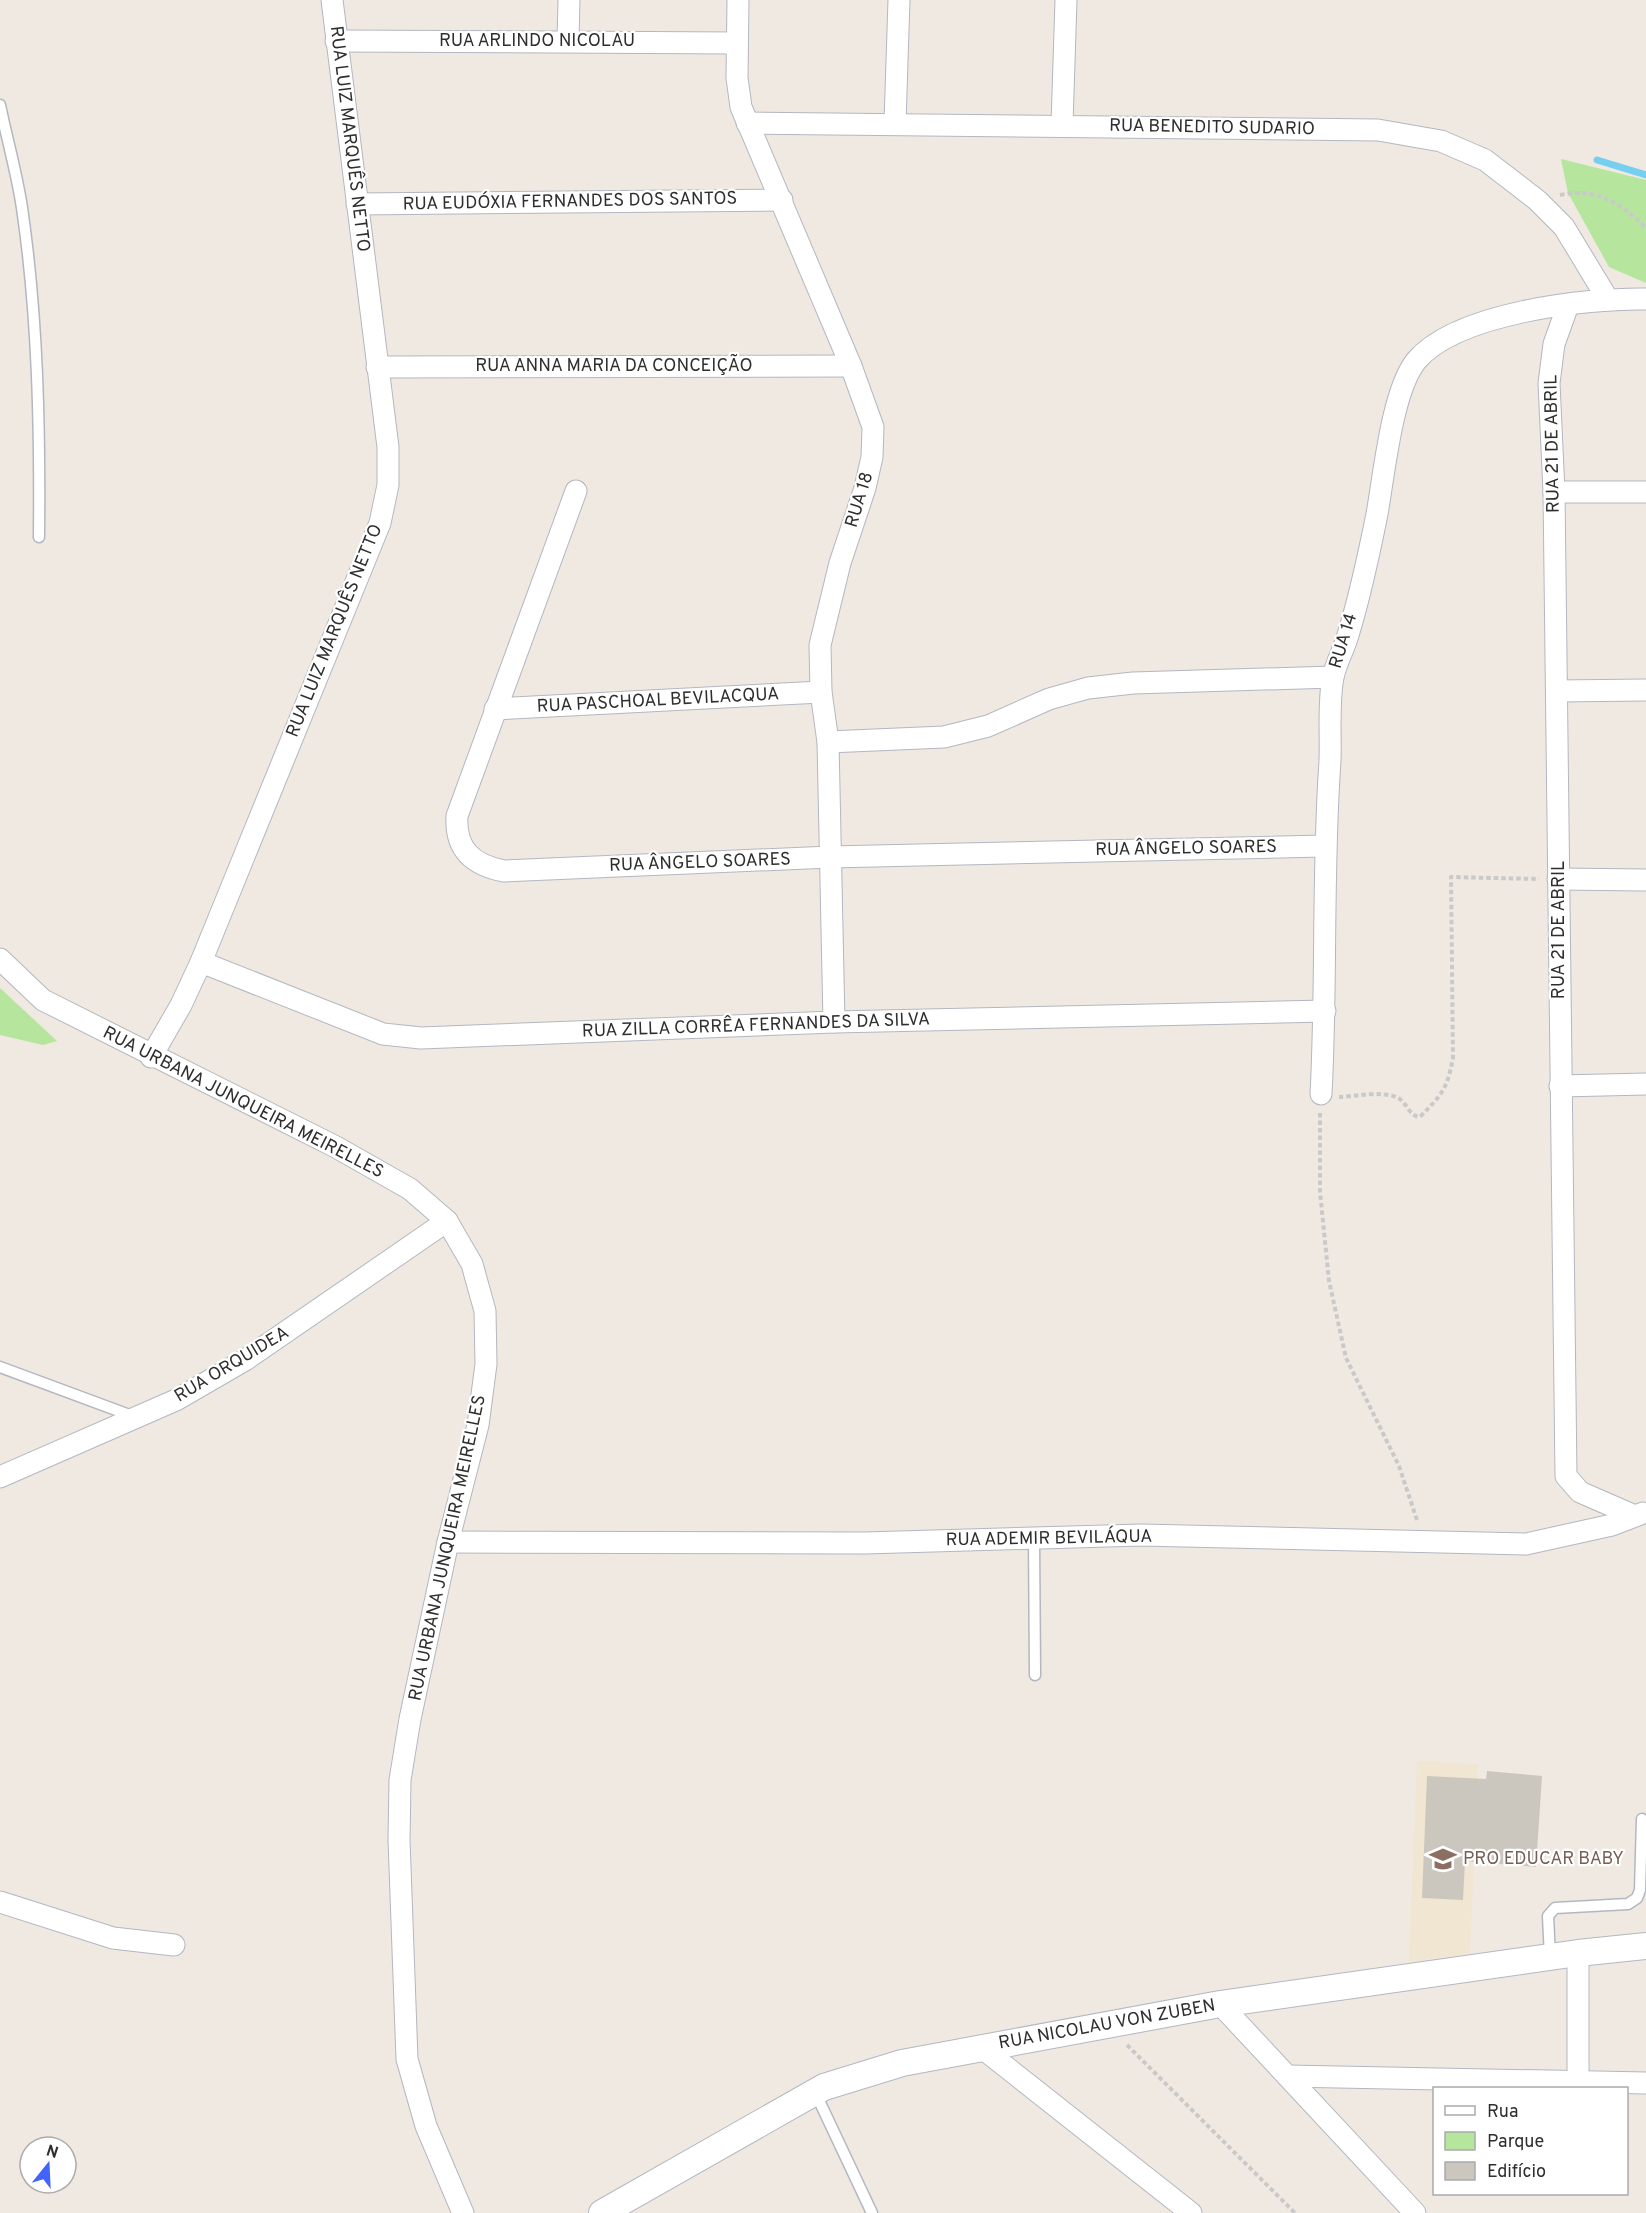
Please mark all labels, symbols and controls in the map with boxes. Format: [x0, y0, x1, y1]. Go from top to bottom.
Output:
street label: RUA LUIZ MARQUÊS NETTO [324, 24, 376, 253]
street label: RUA ARLINDO NICOLAU [439, 30, 635, 53]
street label: RUA BENEDITO SUDARIO [1109, 115, 1315, 141]
street label: RUA EUDÓXIA FERNANDES DOS SANTOS [403, 186, 737, 216]
street label: RUA ANNA MARIA DA CONCEIÇÃO [475, 353, 753, 378]
street label: RUA 21 DE ABRIL [1540, 375, 1566, 513]
street label: RUA 18 [841, 469, 879, 531]
street label: RUA LUIZ MARQUÊS NETTO [280, 520, 388, 741]
street label: RUA 14 [1325, 611, 1363, 671]
street label: RUA PASCHOAL BEVILACQUA [536, 683, 780, 719]
street label: RUA ÂNGELO SOARES [1095, 834, 1277, 862]
street label: RUA ÂNGELO SOARES [609, 846, 791, 878]
street label: RUA 21 DE ABRIL [1548, 861, 1571, 999]
street label: RUA ZILLA CORRÊA FERNANDES DA SILVA [581, 1006, 930, 1044]
street label: RUA URBANA JUNQUEIRA MEIRELLES [99, 1022, 387, 1184]
street label: RUA ORQUIDEA [170, 1322, 294, 1408]
street label: RUA URBANA JUNQUEIRA MEIRELLES [404, 1393, 492, 1703]
street label: RUA ADEMIR BEVILÁQUA [945, 1524, 1153, 1552]
school or university icon: PRO EDUCAR BABY [1428, 1844, 1458, 1874]
place label: PRO EDUCAR BABY [1463, 1848, 1624, 1871]
street label: RUA NICOLAU VON ZUBEN [997, 1995, 1217, 2055]
legend [1433, 2087, 1628, 2195]
text: Rua [1487, 2101, 1518, 2124]
text: Parque [1487, 2131, 1544, 2154]
north arrow [18, 2135, 78, 2195]
text: N [43, 2141, 61, 2164]
text: Edifício [1487, 2161, 1546, 2184]

